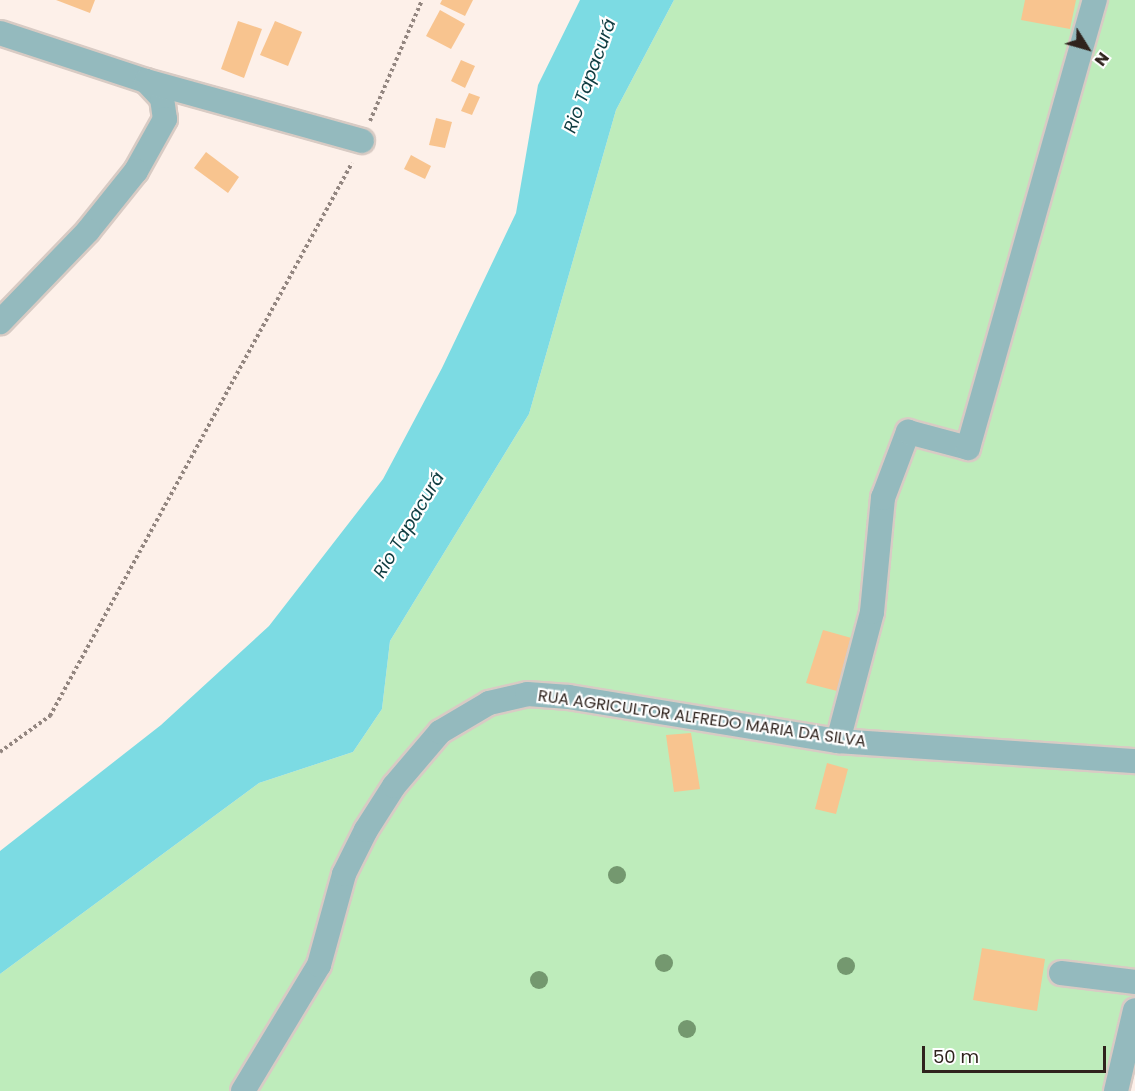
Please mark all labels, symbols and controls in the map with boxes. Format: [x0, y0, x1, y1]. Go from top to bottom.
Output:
water label: Rio Tapacurá [559, 16, 621, 136]
north arrow [1057, 18, 1117, 78]
text: N [1089, 47, 1115, 71]
water label: Rio Tapacurá [369, 468, 449, 582]
street label: RUA AGRICULTOR ALFREDO MARIA DA SILVA [537, 686, 867, 752]
scale bar [925, 1034, 1110, 1072]
text: 50 m [933, 1044, 979, 1069]

